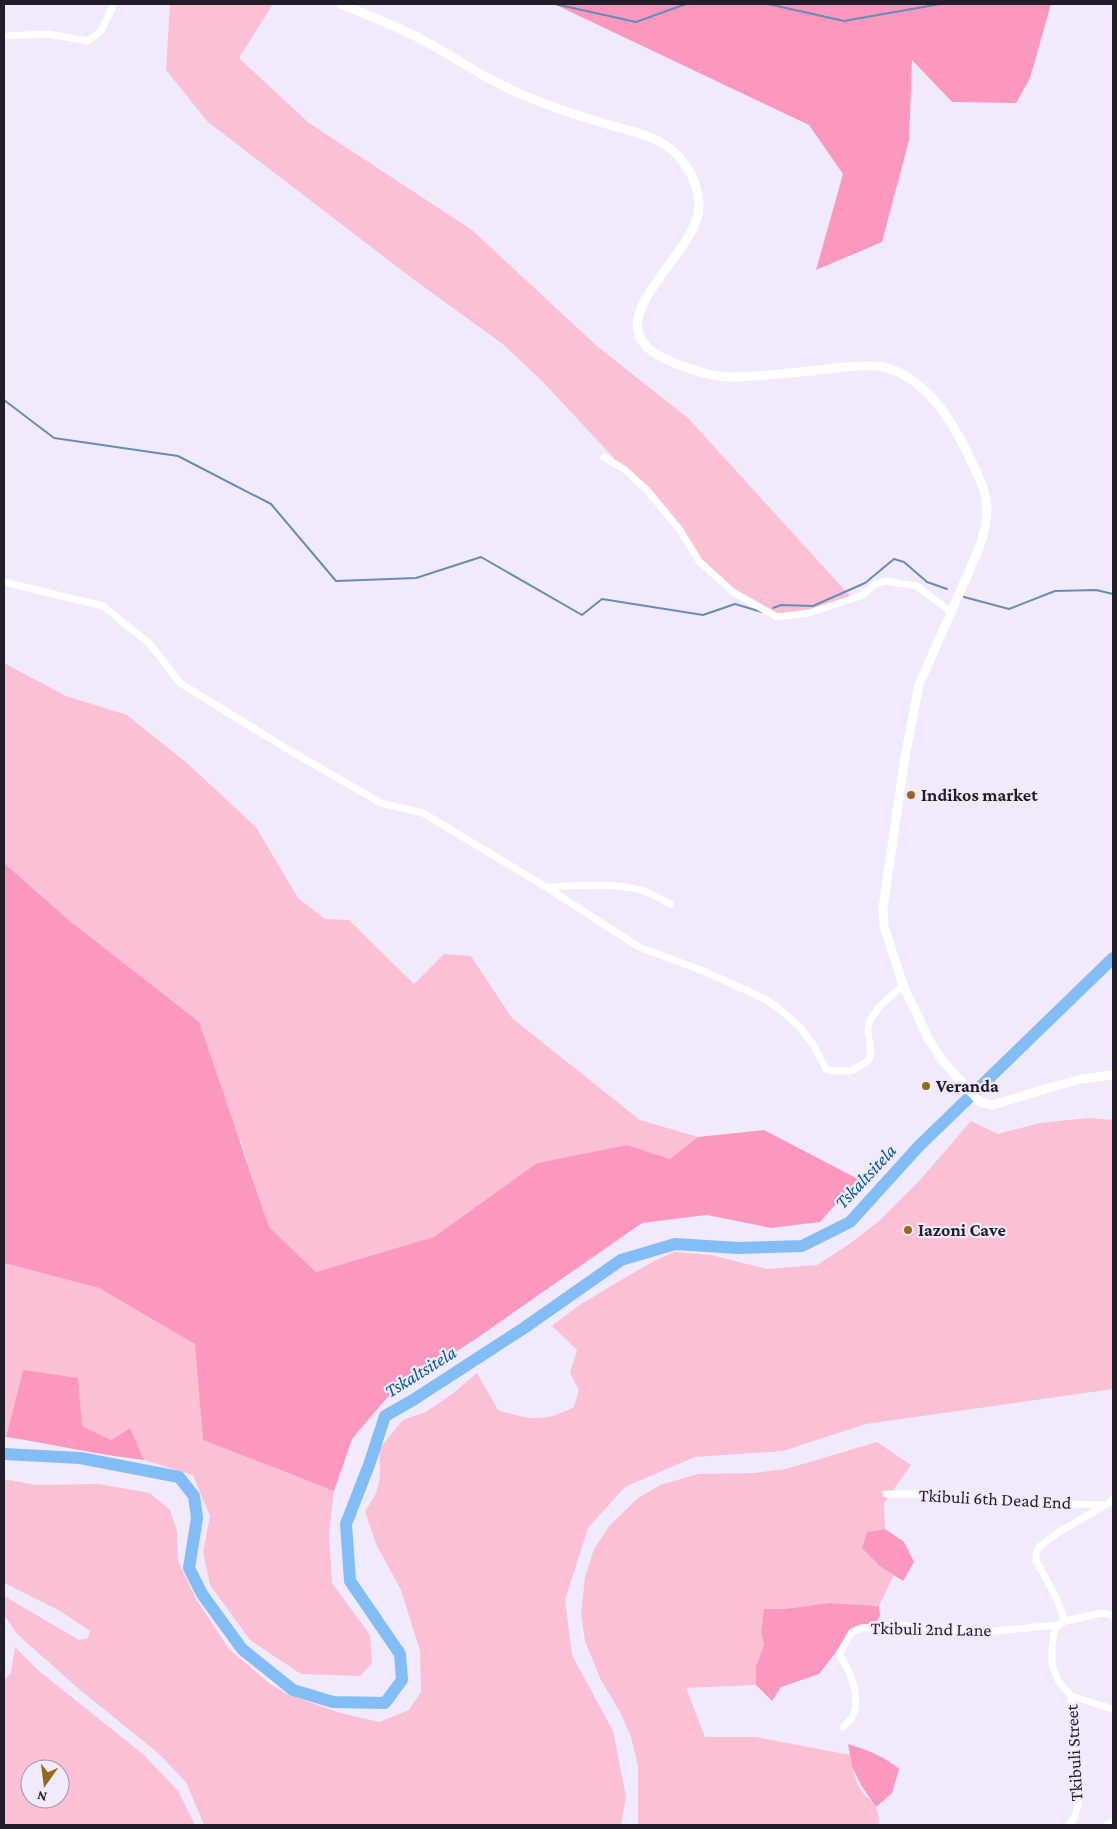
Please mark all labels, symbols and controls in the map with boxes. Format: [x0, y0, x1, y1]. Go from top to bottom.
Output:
place label: Indikos market [921, 785, 1038, 805]
marker: Indikos market [905, 789, 917, 801]
place label: Veranda [935, 1076, 999, 1096]
marker: Veranda [920, 1080, 932, 1092]
water label: Tskaltsitela [830, 1140, 900, 1213]
place label: Iazoni Cave [918, 1220, 1006, 1240]
marker: Iazoni Cave [902, 1224, 914, 1236]
water label: Tskaltsitela [381, 1341, 460, 1402]
street label: Tkibuli 6th Dead End [918, 1485, 1072, 1513]
street label: Tkibuli 2nd Lane [870, 1618, 992, 1640]
street label: Tkibuli Street [1061, 1703, 1087, 1802]
north arrow [20, 1759, 70, 1809]
text: N [35, 1788, 48, 1806]

